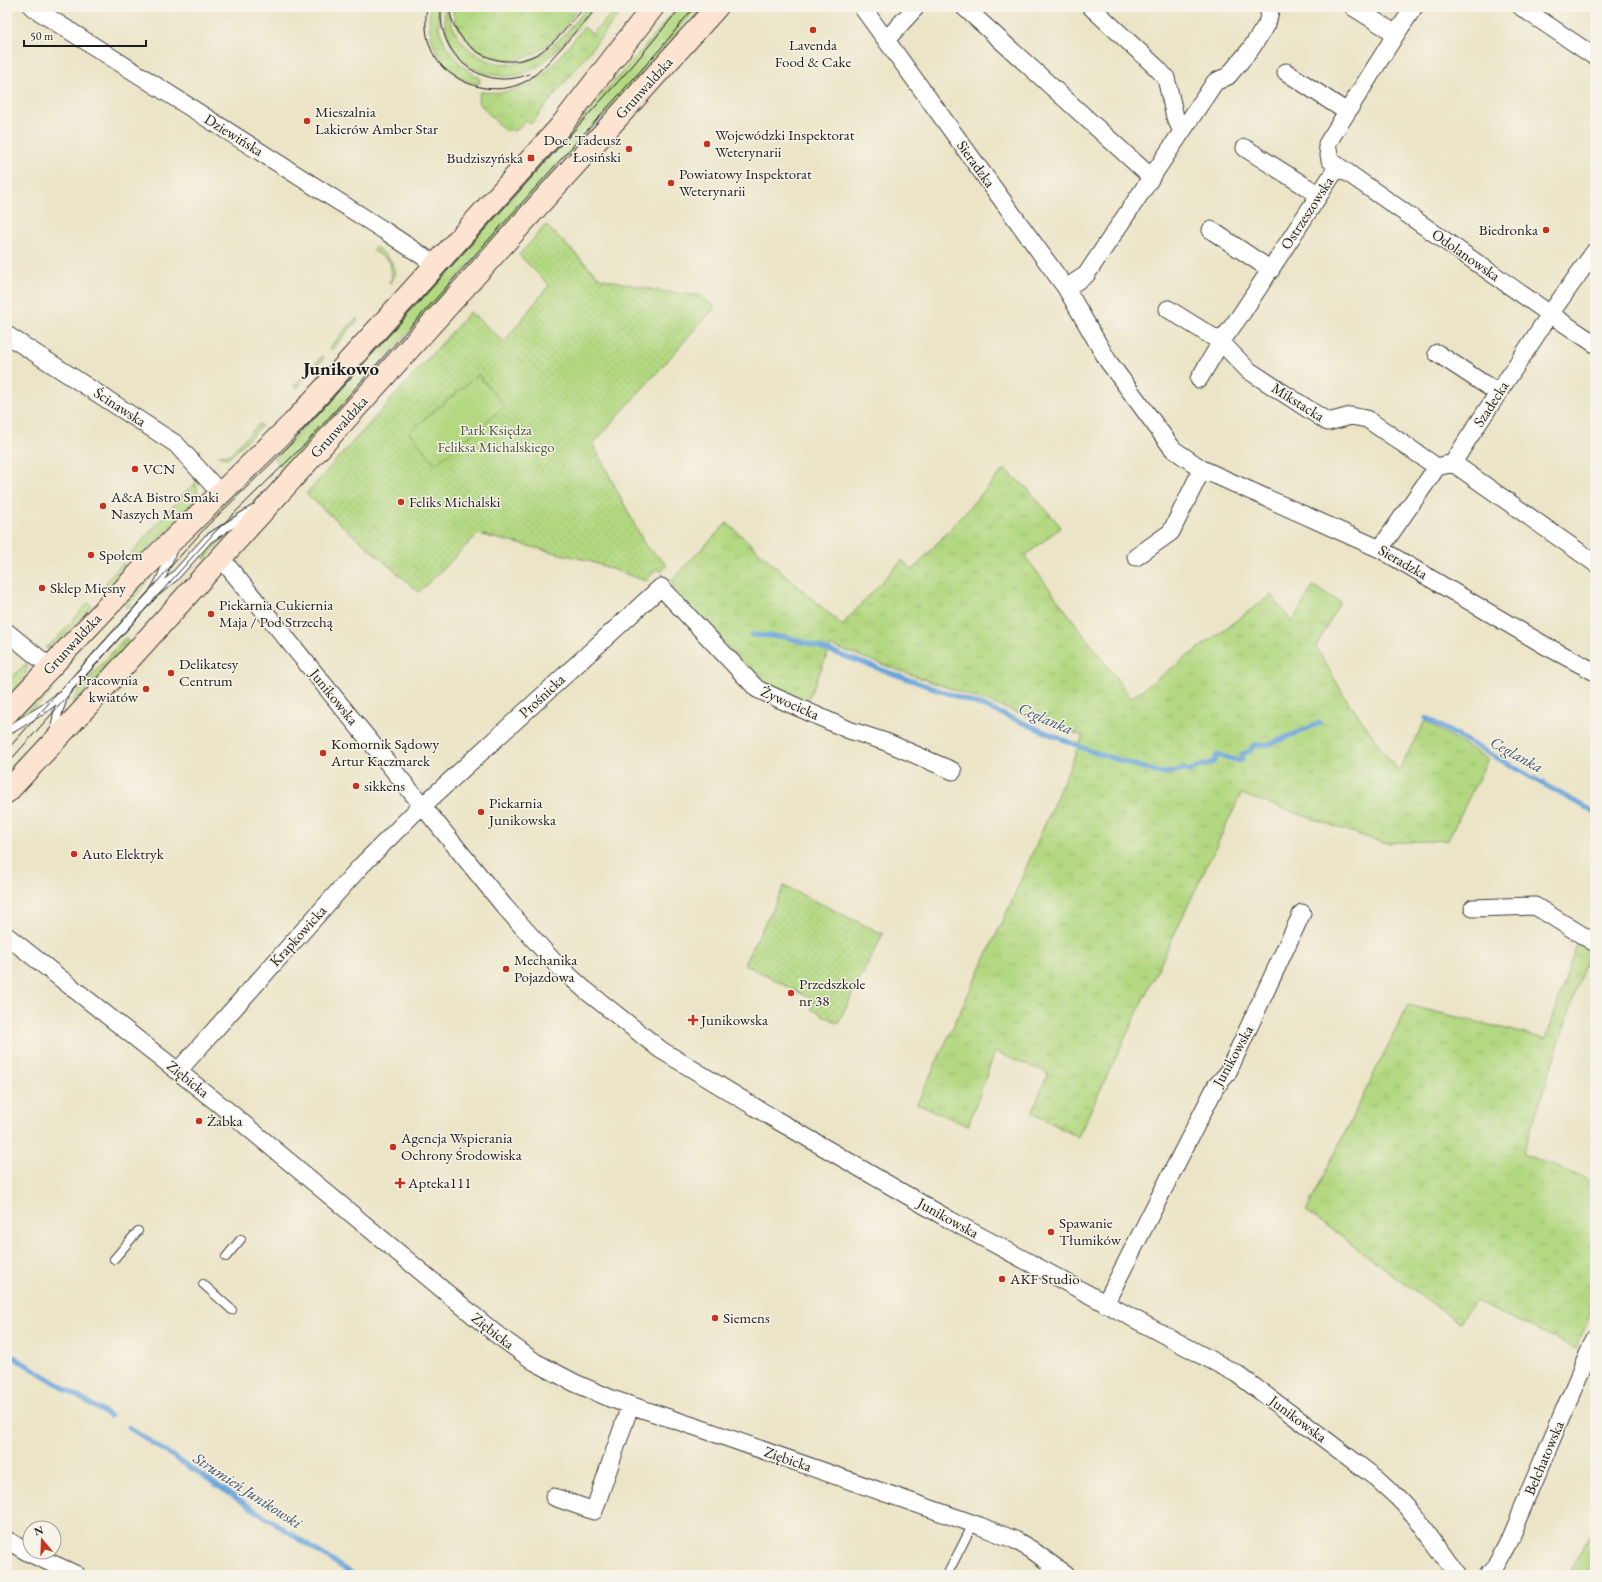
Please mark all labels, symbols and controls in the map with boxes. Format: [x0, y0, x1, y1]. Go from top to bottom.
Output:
scale bar [24, 22, 146, 48]
marker: Lavenda Food & Cake [808, 25, 818, 35]
text: 50 m [30, 28, 54, 44]
place label: Lavenda Food & Cake [775, 35, 851, 71]
street label: Grunwaldzka [611, 53, 677, 123]
place label: Mieszalnia Lakierów Amber Star [315, 102, 438, 138]
street label: Dziewińska [201, 109, 267, 160]
marker: Mieszalnia Lakierów Amber Star [302, 116, 312, 126]
place label: Wojewódzki Inspektorat Weterynarii [715, 125, 855, 161]
place label: Doc. Tadeusz Łosiński [543, 130, 621, 166]
street label: Sieradzka [953, 136, 1000, 191]
marker: Wojewódzki Inspektorat Weterynarii [702, 139, 712, 149]
marker: Doc. Tadeusz Łosiński [624, 144, 634, 154]
place label: Budziszyńska [447, 148, 523, 167]
marker: Budziszyńska [526, 153, 536, 163]
place label: Powiatowy Inspektorat Weterynarii [679, 164, 812, 200]
street label: Ostrzeszowska [1276, 173, 1337, 253]
marker: Powiatowy Inspektorat Weterynarii [666, 178, 676, 188]
place label: Biedronka [1479, 220, 1538, 239]
street label: Odolanowska [1428, 224, 1504, 285]
marker: Biedronka [1541, 225, 1551, 235]
district label: Junikowo [301, 356, 380, 381]
street label: Szadecka [1469, 377, 1512, 430]
street label: Mikstacka [1268, 378, 1328, 425]
street label: Ścinawska [91, 383, 150, 430]
street label: Grunwaldzka [306, 392, 372, 462]
park label: Park Księdza Feliksa Michalskiego [437, 420, 555, 456]
place label: VCN [143, 459, 175, 478]
marker: VCN [130, 464, 140, 474]
place label: A&A Bistro Smaki Naszych Mam [110, 487, 219, 523]
place label: Feliks Michalski [409, 492, 501, 511]
marker: Feliks Michalski [396, 497, 406, 507]
marker: A&A Bistro Smaki Naszych Mam [98, 501, 108, 511]
street label: Sieradzka [1375, 540, 1431, 583]
place label: Społem [99, 545, 143, 564]
marker: Społem [86, 550, 96, 560]
place label: Sklep Mięsny [50, 578, 126, 597]
marker: Sklep Mięsny [37, 583, 47, 593]
place label: Piekarnia Cukiernia Maja / Pod Strzechą [219, 595, 334, 631]
street label: Grunwaldzka [38, 609, 105, 678]
marker: Piekarnia Cukiernia Maja / Pod Strzechą [206, 609, 216, 619]
place label: Delikatesy Centrum [179, 654, 239, 690]
street label: Junikowska [305, 663, 363, 729]
marker: Delikatesy Centrum [166, 668, 176, 678]
street label: Prośnicka [515, 669, 569, 722]
place label: Pracownia kwiatów [78, 670, 139, 706]
street label: Żywocicka [758, 681, 822, 724]
marker: Pracownia kwiatów [141, 684, 151, 694]
water label: Ceglanka [1015, 698, 1076, 739]
water label: Ceglanka [1487, 731, 1547, 777]
place label: Komornik Sądowy Artur Kaczmarek [330, 734, 439, 770]
marker: Komornik Sądowy Artur Kaczmarek [318, 748, 328, 758]
place label: sikkens [364, 776, 405, 795]
marker: sikkens [351, 781, 361, 791]
place label: Piekarnia Junikowska [487, 793, 556, 829]
marker: Piekarnia Junikowska [476, 807, 486, 817]
place label: Auto Elektryk [81, 844, 165, 863]
marker: Auto Elektryk [69, 849, 79, 859]
street label: Krapkowicka [265, 901, 330, 970]
place label: Mechanika Pojazdowa [514, 950, 577, 986]
marker: Mechanika Pojazdowa [501, 964, 511, 974]
place label: Przedszkole nr 38 [799, 974, 866, 1010]
marker: Przedszkole nr 38 [786, 988, 796, 998]
place label: Junikowska [699, 1010, 768, 1029]
marker: Junikowska [688, 1015, 698, 1025]
street label: Junikowska [1207, 1022, 1257, 1091]
street label: Ziębicka [163, 1056, 213, 1101]
place label: Żabka [207, 1111, 243, 1130]
marker: Żabka [194, 1116, 204, 1126]
place label: Agencja Wspierania Ochrony Środowiska [400, 1128, 522, 1164]
marker: Agencja Wspierania Ochrony Środowiska [388, 1142, 398, 1152]
place label: Apteka111 [407, 1173, 471, 1192]
marker: Apteka111 [395, 1178, 405, 1188]
street label: Junikowska [913, 1192, 982, 1242]
place label: Spawanie Tłumików [1059, 1213, 1122, 1249]
marker: Spawanie Tłumików [1046, 1227, 1056, 1237]
place label: AKF Studio [1009, 1269, 1080, 1288]
marker: AKF Studio [997, 1274, 1007, 1284]
street label: Ziębicka [468, 1308, 518, 1353]
place label: Siemens [723, 1308, 770, 1327]
marker: Siemens [710, 1313, 720, 1323]
street label: Junikowska [1264, 1390, 1331, 1446]
street label: Bełchatowska [1519, 1418, 1568, 1498]
street label: Ziębicka [762, 1442, 814, 1475]
water label: Strumień Junikowski [189, 1447, 307, 1534]
north arrow [22, 1520, 62, 1560]
text: N [32, 1522, 45, 1539]

